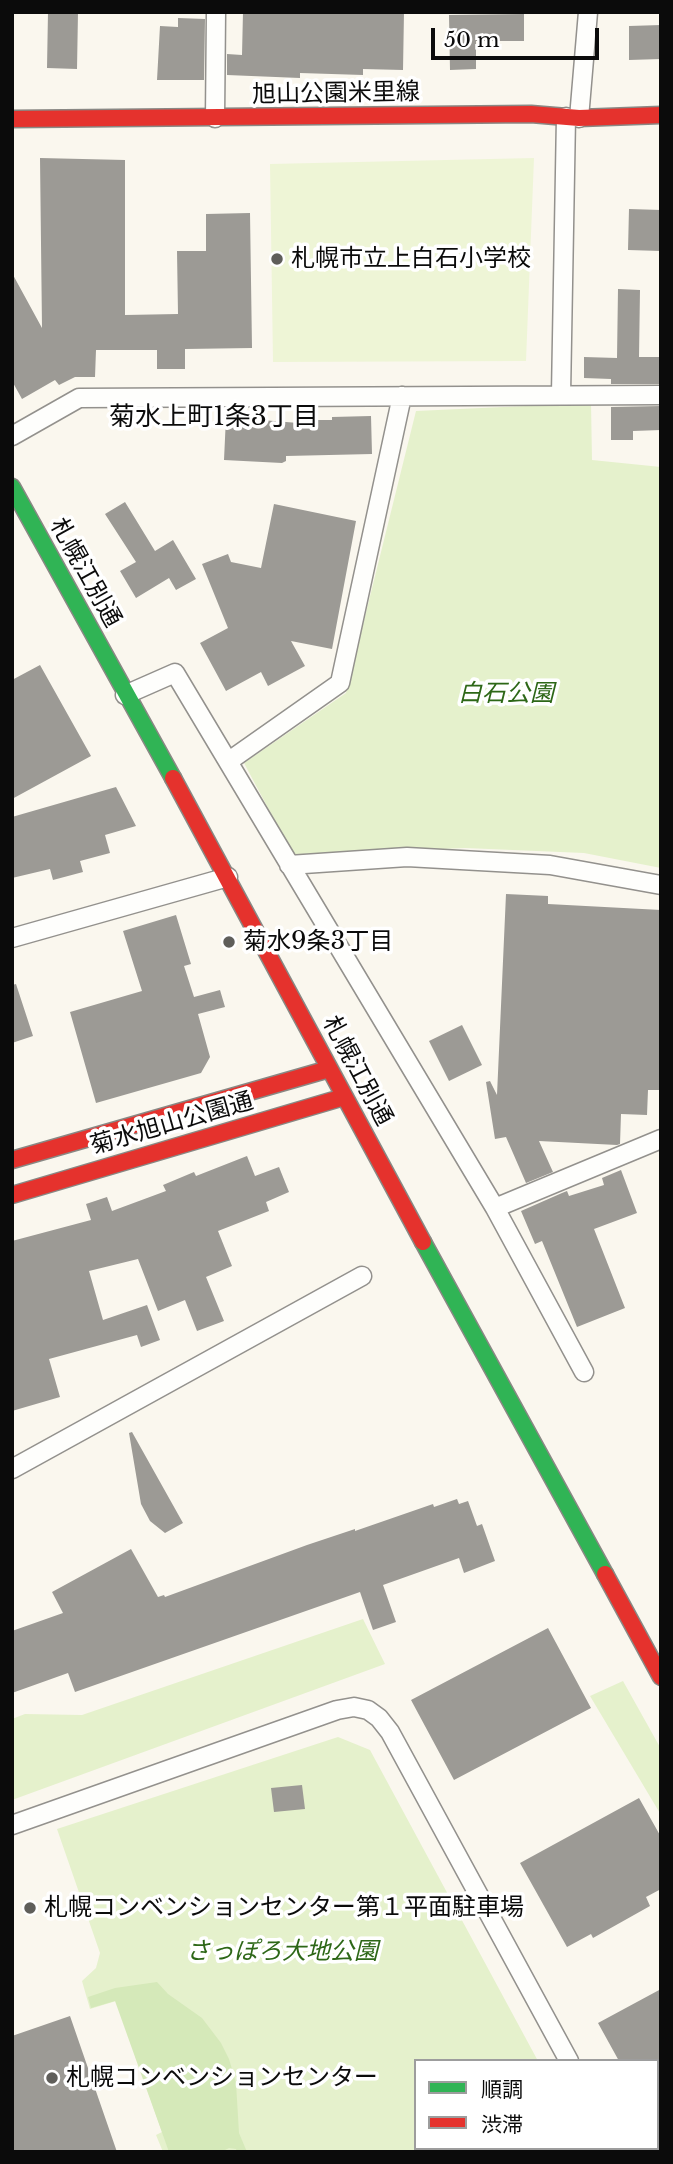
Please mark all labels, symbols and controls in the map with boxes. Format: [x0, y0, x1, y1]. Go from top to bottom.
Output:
scale bar [435, 14, 603, 58]
text: 50 m [444, 27, 499, 53]
street label: 旭山公園米里線 [252, 78, 420, 110]
place label: 札幌市立上白石小学校 [291, 245, 531, 273]
marker: 札幌市立上白石小学校 [269, 251, 285, 267]
district label: 菊水上町1条3丁目 [109, 402, 319, 434]
street label: 札幌江別通 [43, 514, 127, 632]
park label: 白石公園 [458, 680, 554, 708]
place label: 菊水9条3丁目 [243, 928, 393, 956]
marker: 菊水9条3丁目 [221, 934, 237, 950]
street label: 札幌江別通 [316, 1011, 398, 1131]
street label: 菊水旭山公園通 [87, 1087, 257, 1161]
place label: 札幌コンベンションセンター第１平面駐車場 [44, 1894, 524, 1922]
marker: 札幌コンベンションセンター第１平面駐車場 [22, 1900, 38, 1916]
park label: さっぽろ大地公園 [186, 1938, 378, 1966]
legend [414, 2059, 659, 2150]
place label: 札幌コンベンションセンター [66, 2064, 378, 2092]
marker: 札幌コンベンションセンター [44, 2070, 60, 2086]
text: 順調 [481, 2077, 523, 2103]
text: 渋滞 [481, 2112, 523, 2138]

